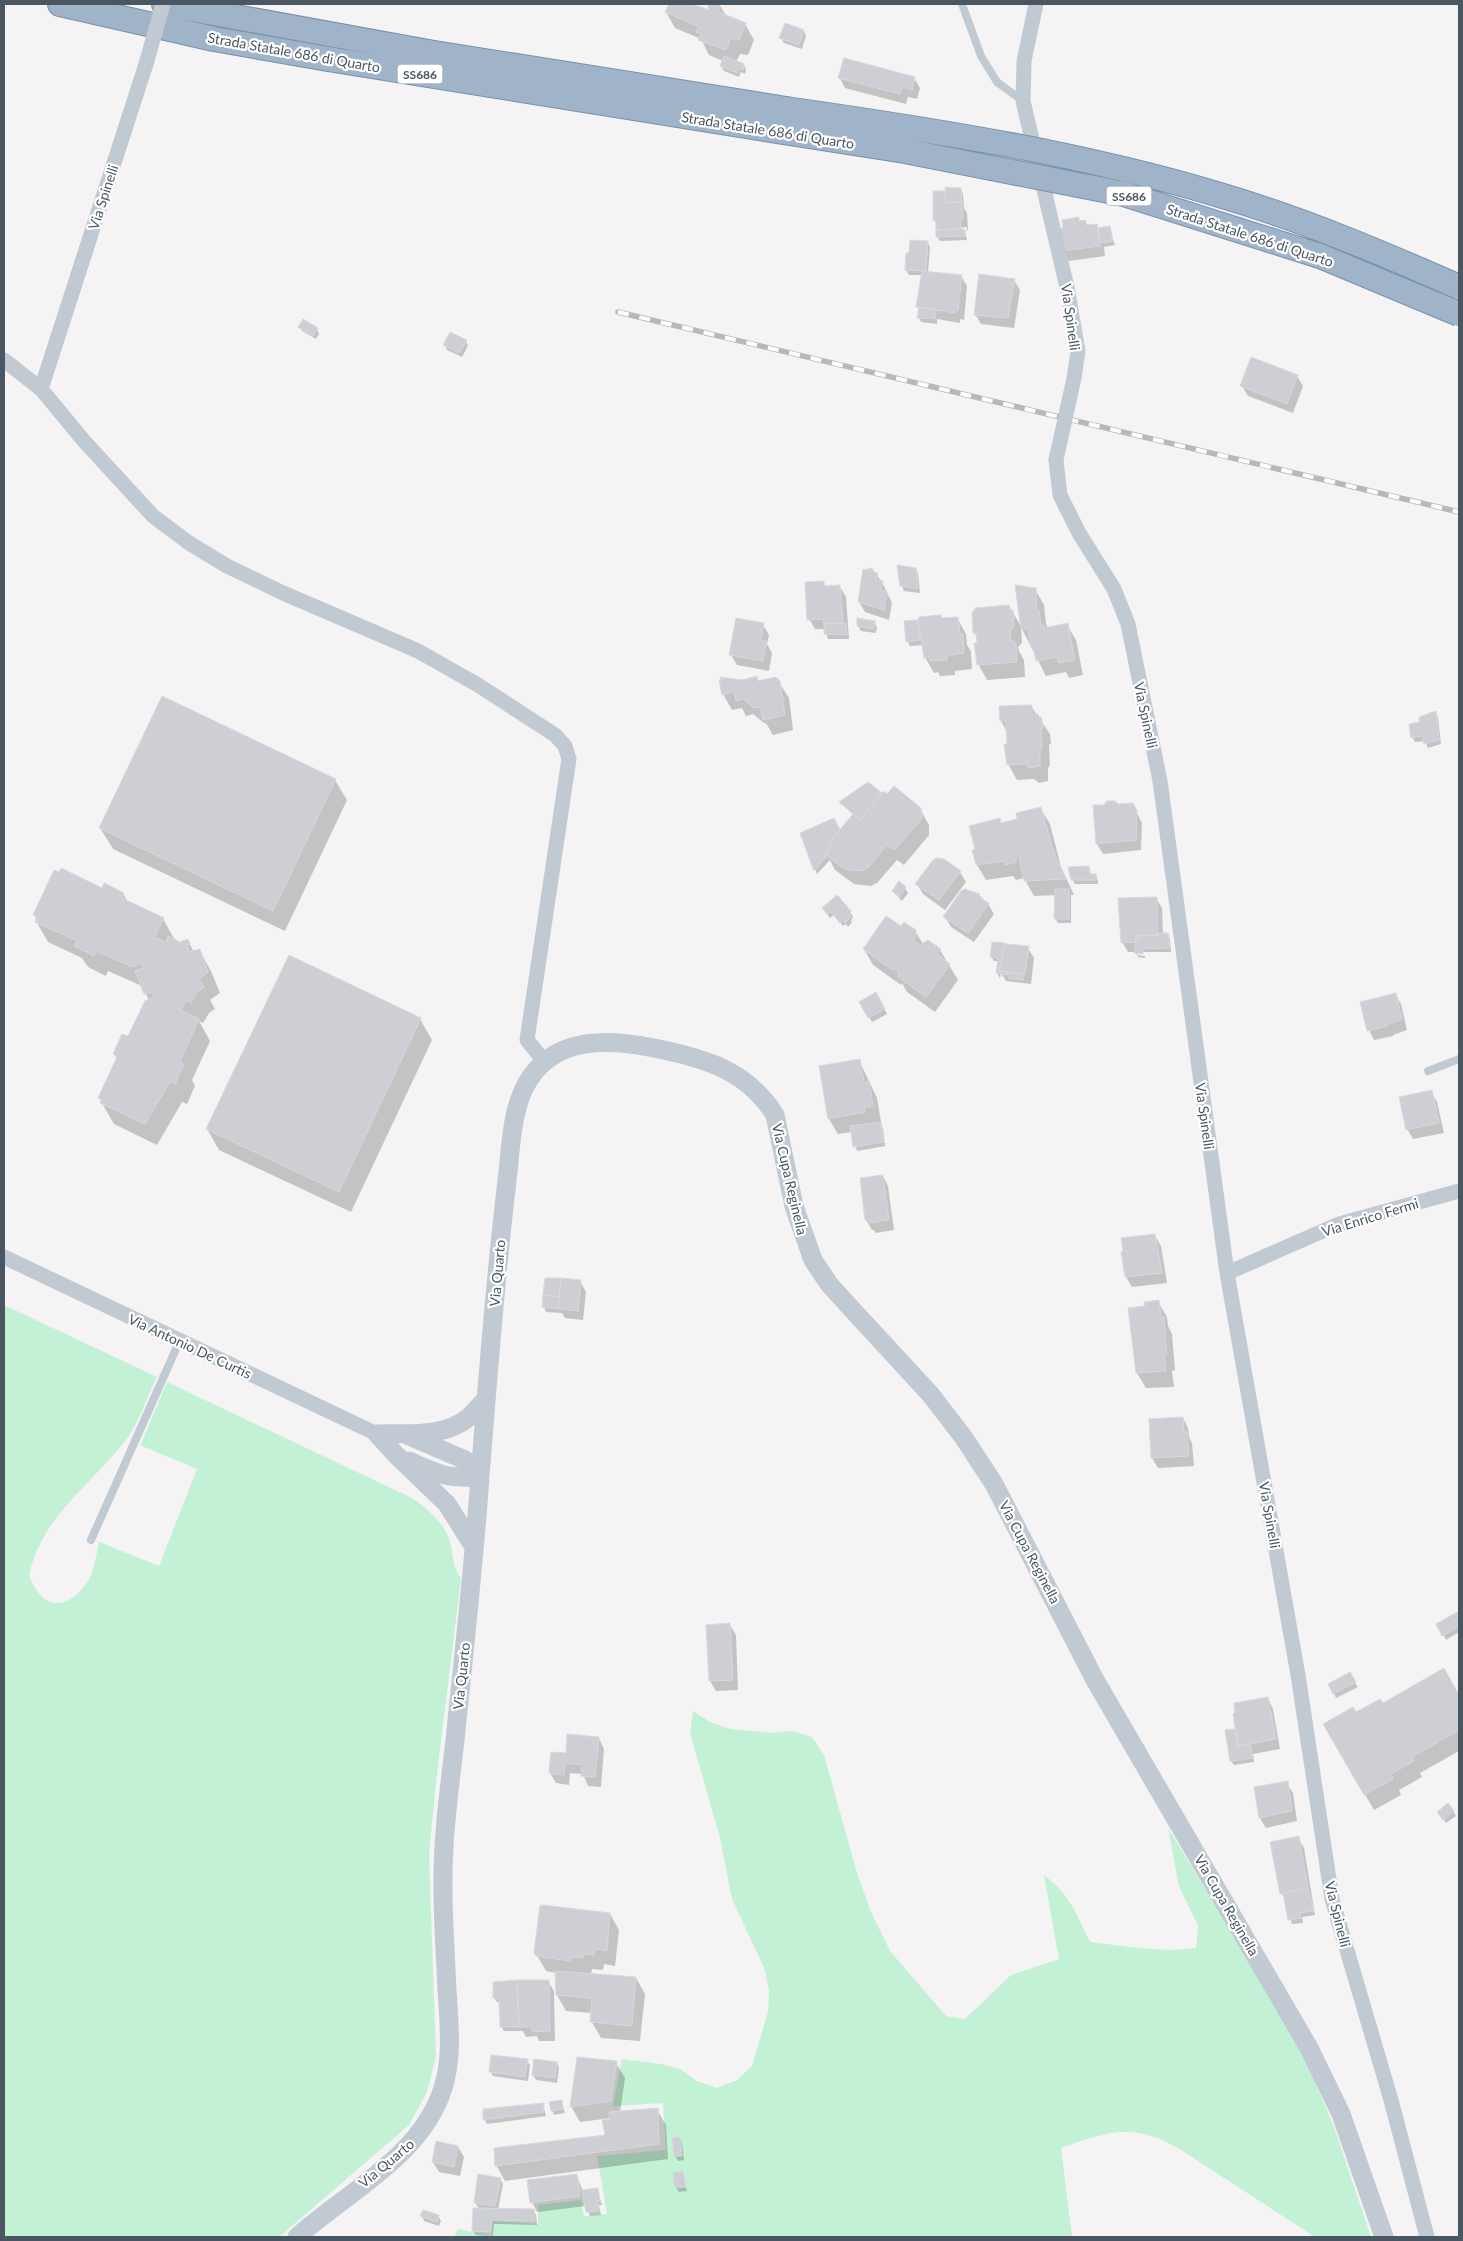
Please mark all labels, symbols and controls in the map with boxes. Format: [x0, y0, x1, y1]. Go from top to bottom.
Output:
street label: Strada Statale 686 di Quarto [207, 28, 382, 76]
road number: SS686 [398, 64, 442, 84]
street label: Strada Statale 686 di Quarto [680, 108, 856, 152]
street label: Via Spinelli [85, 162, 121, 232]
road number: SS686 [1106, 187, 1152, 206]
street label: Strada Statale 686 di Quarto [1164, 200, 1336, 270]
street label: Via Spinelli [1058, 283, 1084, 351]
street label: Via Spinelli [1131, 680, 1161, 750]
street label: Via Spinelli [1192, 1082, 1218, 1150]
street label: Via Cupa Reginella [769, 1122, 811, 1236]
street label: Via Enrico Fermi [1320, 1194, 1420, 1240]
street label: Via Quarto [486, 1239, 508, 1307]
street label: Via Antonio De Curtis [126, 1310, 254, 1382]
street label: Via Spinelli [1256, 1480, 1284, 1550]
street label: Via Cupa Reginella [996, 1498, 1064, 1606]
street label: Via Quarto [449, 1642, 473, 1710]
street label: Via Cupa Reginella [1191, 1851, 1263, 1959]
street label: Via Spinelli [1322, 1879, 1354, 1949]
street label: Via Quarto [355, 2135, 417, 2191]

